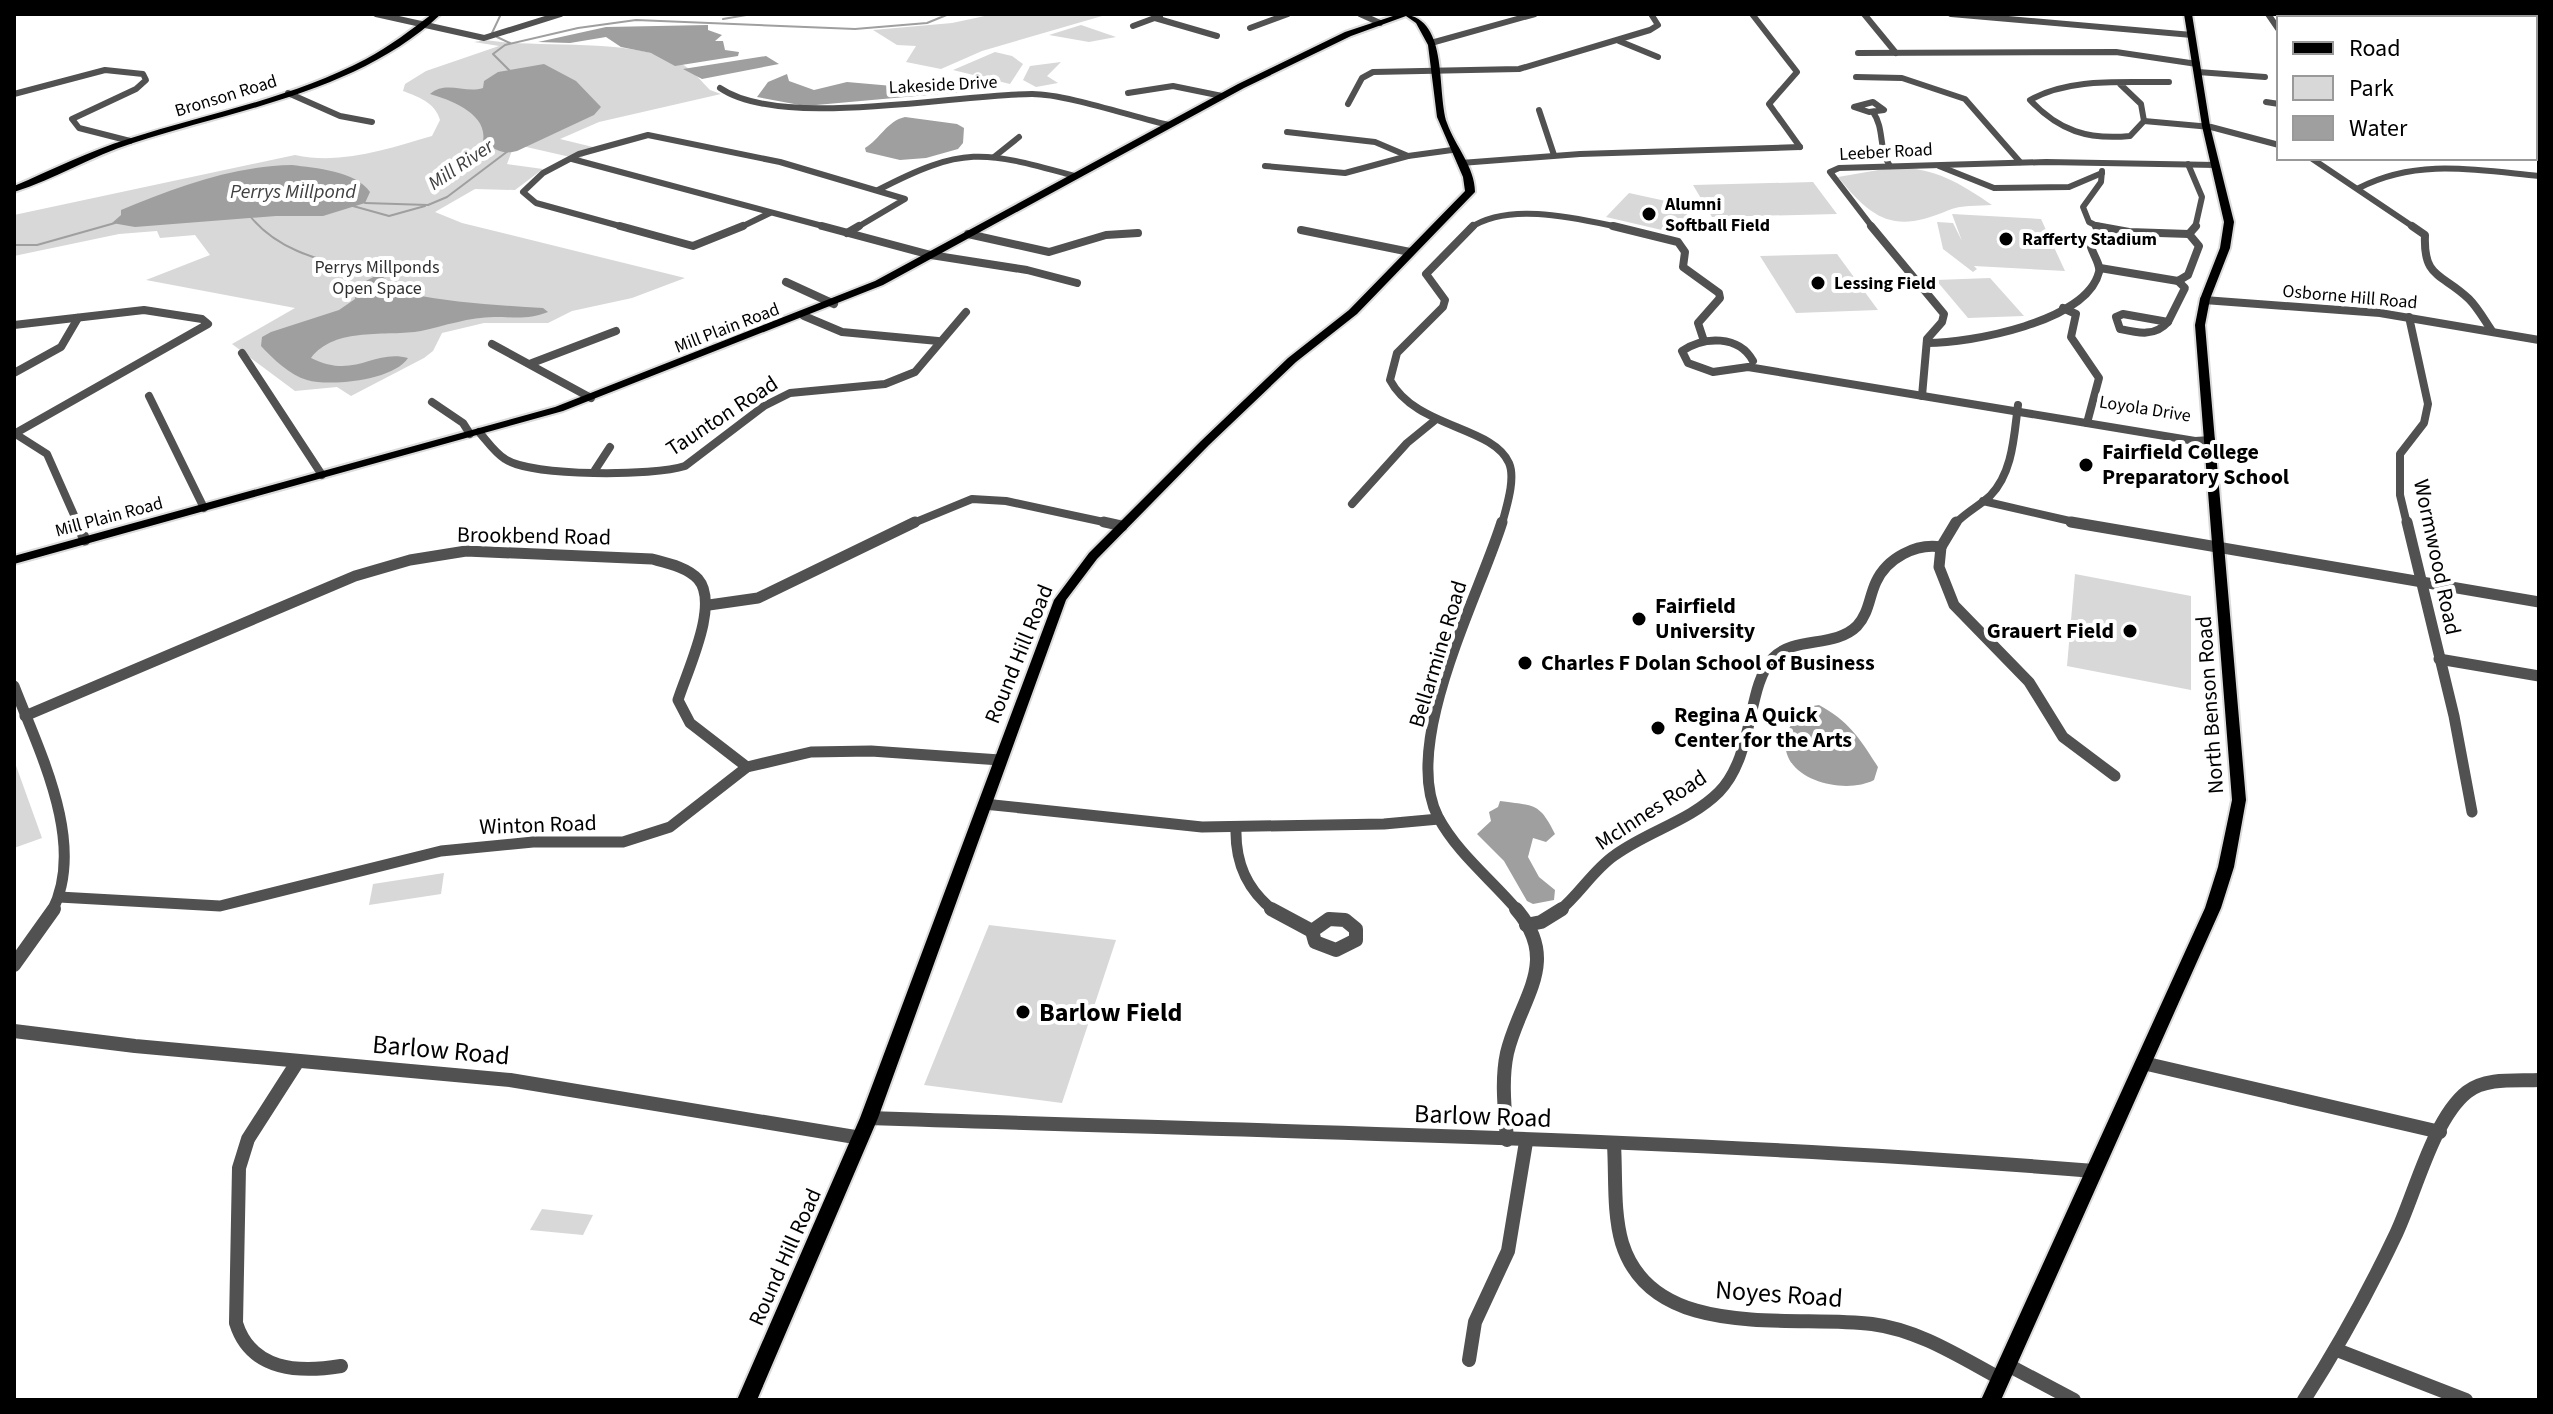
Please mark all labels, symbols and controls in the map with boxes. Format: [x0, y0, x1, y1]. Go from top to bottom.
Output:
legend [2277, 16, 2537, 160]
text: Road [2349, 31, 2401, 66]
street label: Bronson Road [172, 69, 280, 123]
street label: Lakeside Drive [888, 70, 998, 100]
text: Park [2349, 71, 2394, 106]
text: Water [2349, 111, 2408, 146]
water label: Mill River [423, 132, 500, 197]
street label: Leeber Road [1839, 137, 1933, 167]
water label: Perrys Millpond [230, 178, 357, 206]
place label: Alumni Softball Field [1664, 192, 1770, 238]
marker: Alumni Softball Field [1640, 205, 1658, 223]
place label: Rafferty Stadium [2022, 227, 2157, 252]
marker: Rafferty Stadium [1997, 230, 2015, 248]
park label: Perrys Millponds Open Space [315, 255, 440, 301]
place label: Lessing Field [1834, 271, 1936, 296]
marker: Lessing Field [1809, 274, 1827, 292]
street label: Osborne Hill Road [2281, 279, 2419, 315]
street label: Mill Plain Road [671, 297, 783, 359]
street label: Taunton Road [660, 368, 784, 464]
street label: Loyola Drive [2097, 389, 2193, 429]
place label: Fairfield College Preparatory School [2102, 436, 2290, 493]
marker: Fairfield College Preparatory School [2077, 456, 2095, 474]
street label: Wormwood Road [2405, 476, 2469, 638]
street label: Mill Plain Road [52, 491, 166, 543]
street label: Brookbend Road [457, 519, 611, 553]
street label: Bellarmine Road [1400, 577, 1476, 731]
street label: Round Hill Road [977, 580, 1061, 728]
place label: Fairfield University [1655, 590, 1756, 647]
marker: Fairfield University [1630, 610, 1648, 628]
place label: Grauert Field [1987, 615, 2114, 647]
street label: North Benson Road [2188, 615, 2232, 795]
marker: Grauert Field [2121, 622, 2139, 640]
place label: Charles F Dolan School of Business [1541, 647, 1875, 679]
marker: Charles F Dolan School of Business [1516, 654, 1534, 672]
place label: Regina A Quick Center for the Arts [1674, 699, 1852, 756]
marker: Regina A Quick Center for the Arts [1649, 719, 1667, 737]
street label: McInnes Road [1589, 762, 1713, 858]
street label: Winton Road [479, 807, 597, 843]
place label: Barlow Field [1039, 994, 1182, 1031]
marker: Barlow Field [1014, 1003, 1032, 1021]
street label: Barlow Road [371, 1026, 511, 1074]
street label: Barlow Road [1414, 1095, 1552, 1137]
street label: Round Hill Road [740, 1183, 830, 1331]
street label: Noyes Road [1714, 1271, 1844, 1317]

